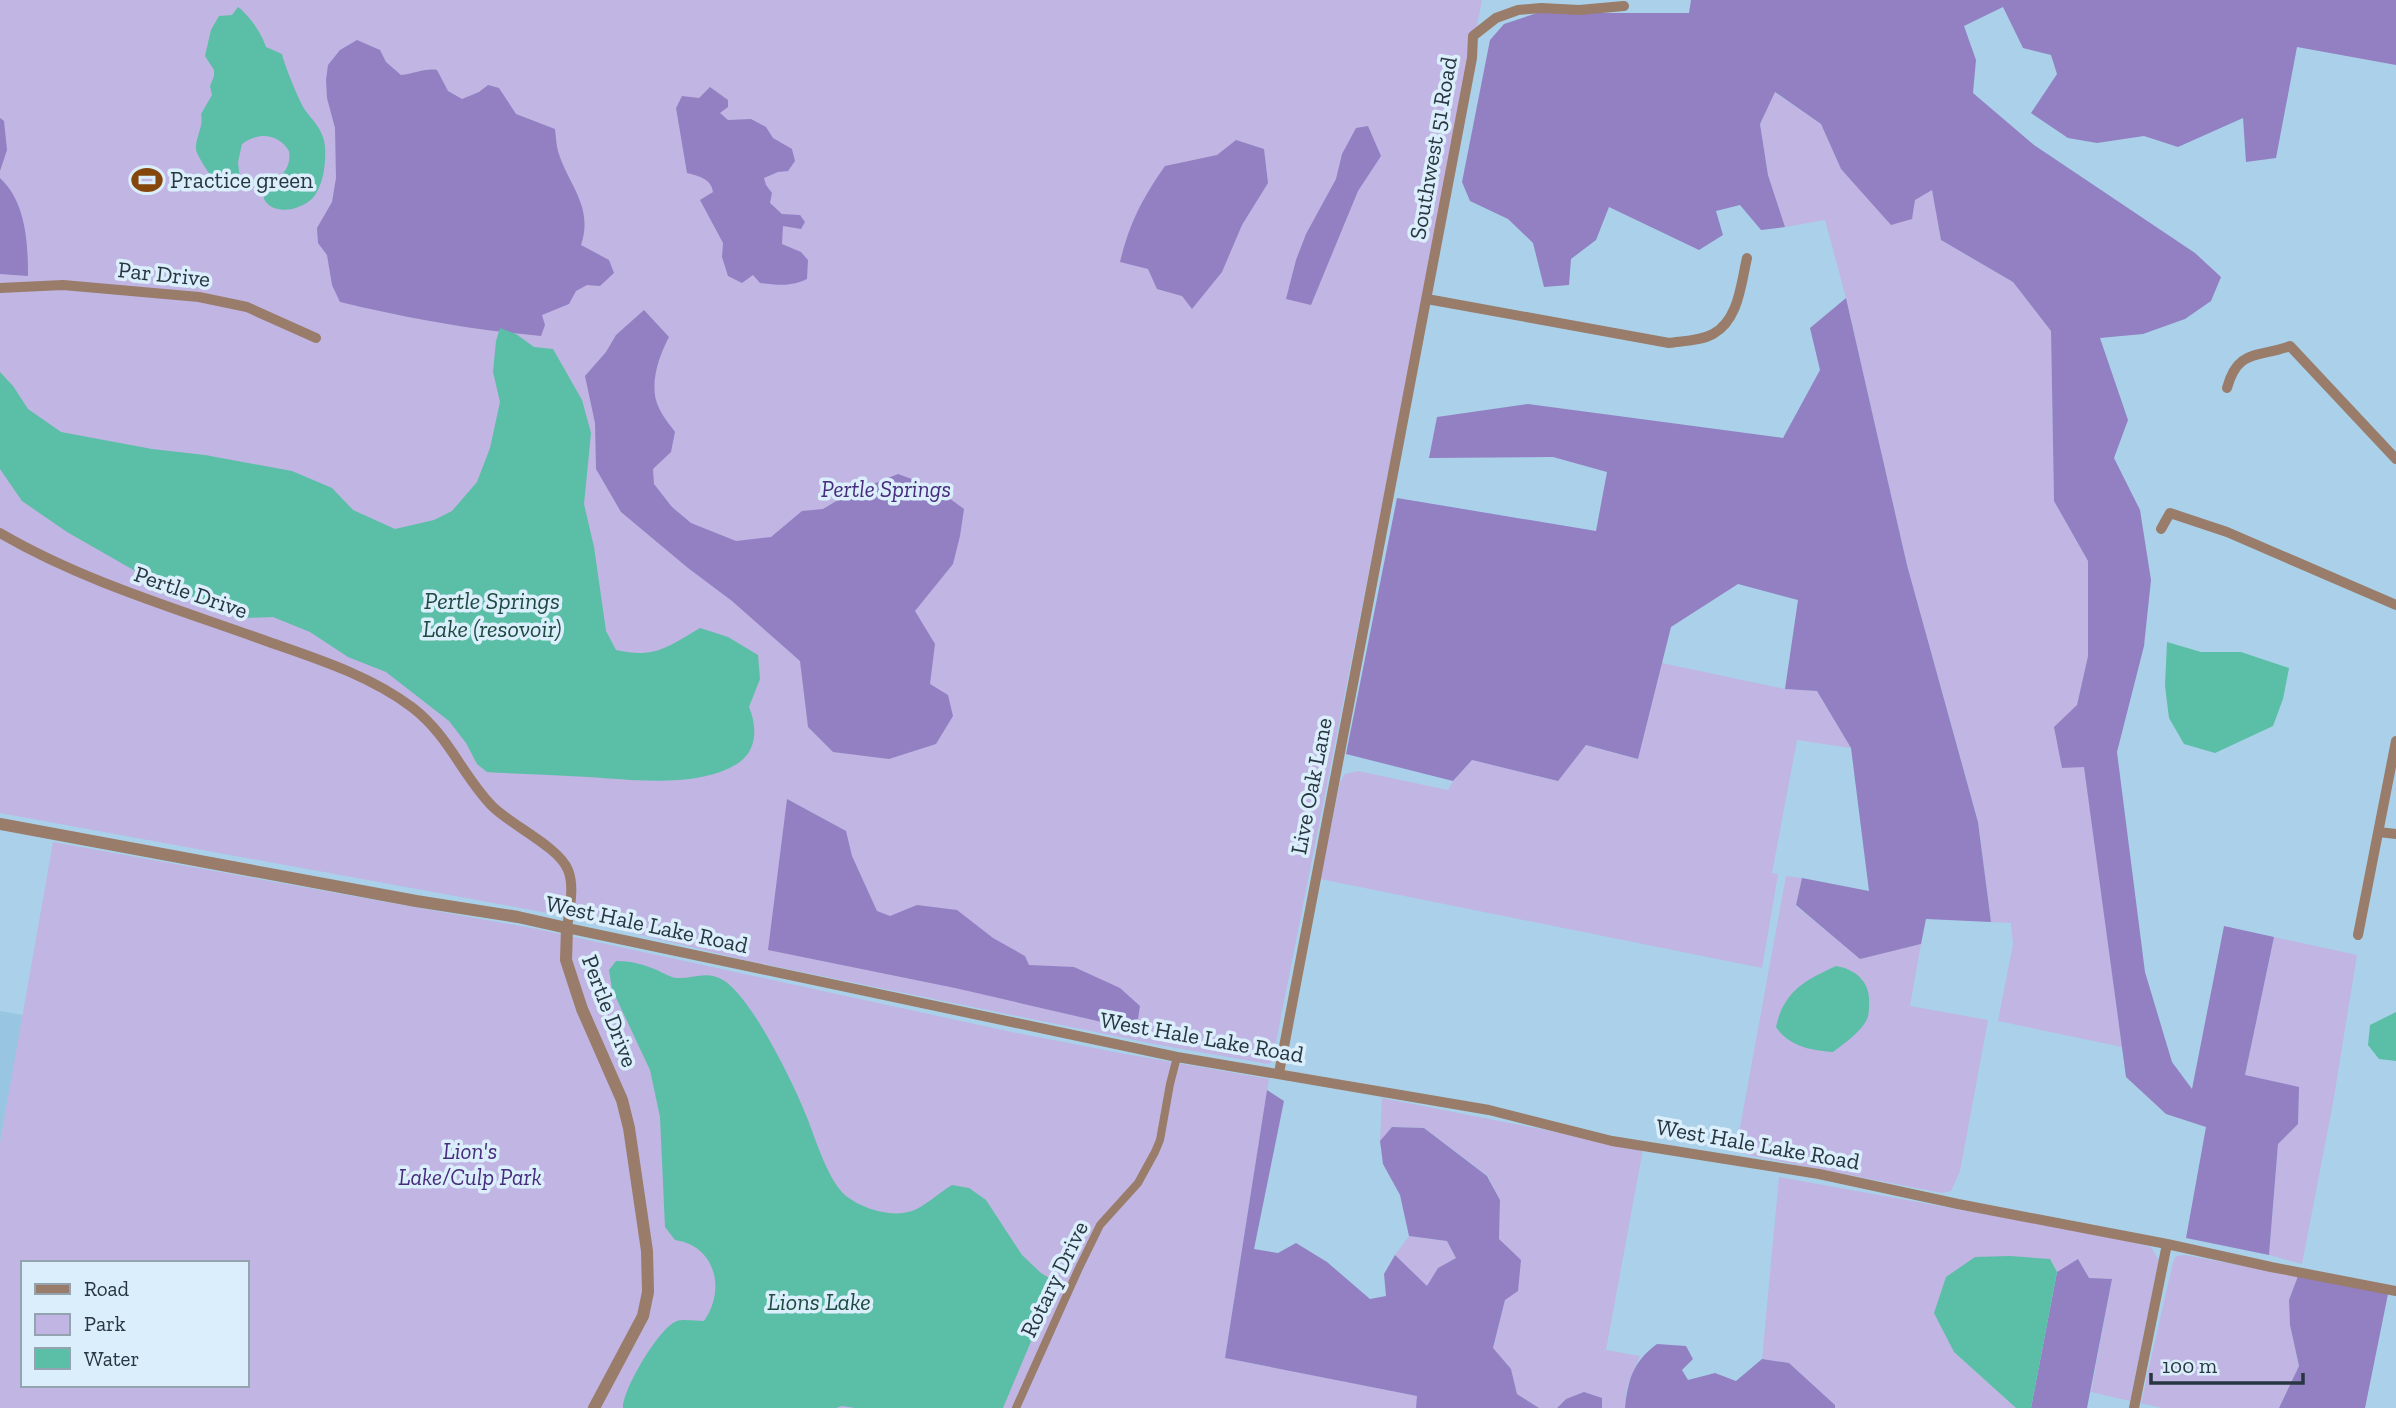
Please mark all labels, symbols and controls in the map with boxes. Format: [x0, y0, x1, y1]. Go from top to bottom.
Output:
street label: Southwest 51 Road [1403, 54, 1463, 242]
sports icon: Practice green [130, 163, 164, 197]
place label: Practice green [170, 166, 313, 194]
street label: Par Drive [116, 255, 212, 293]
park label: Pertle Springs [821, 475, 951, 503]
street label: Pertle Drive [131, 560, 251, 624]
water label: Pertle Springs Lake (resovoir) [422, 586, 562, 643]
street label: Live Oak Lane [1284, 715, 1338, 857]
street label: West Hale Lake Road [543, 889, 751, 959]
street label: Pertle Drive [576, 951, 644, 1071]
street label: West Hale Lake Road [1098, 1005, 1306, 1069]
street label: West Hale Lake Road [1654, 1112, 1862, 1176]
park label: Lion's Lake/Culp Park [398, 1137, 542, 1191]
street label: Rotary Drive [1014, 1216, 1094, 1342]
legend [21, 1261, 248, 1387]
text: Road [84, 1276, 130, 1301]
water label: Lions Lake [767, 1287, 871, 1316]
text: Park [84, 1311, 126, 1336]
scale bar [2151, 1342, 2303, 1386]
text: Water [84, 1346, 139, 1371]
text: 100 m [2162, 1353, 2217, 1378]

